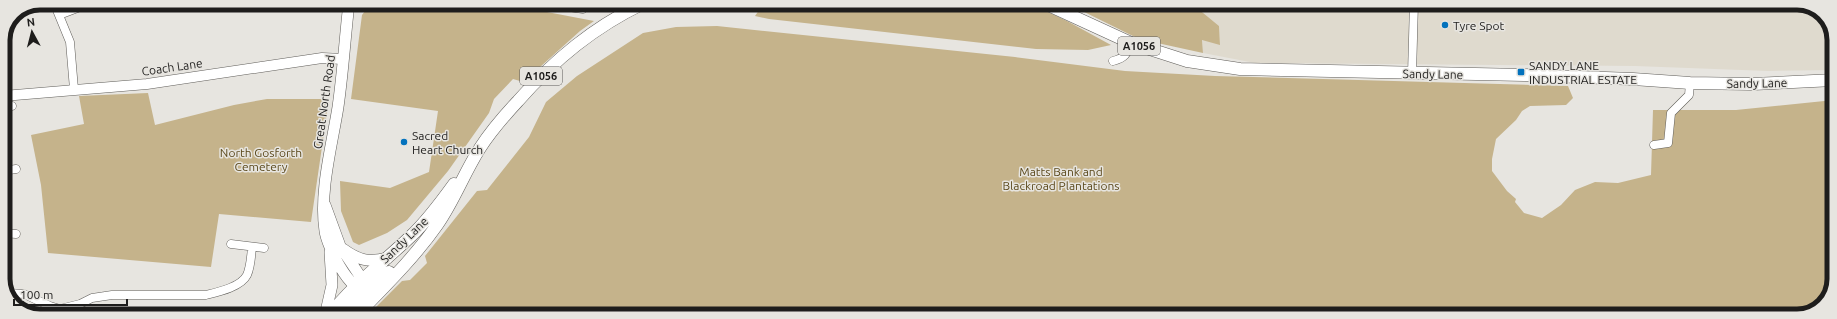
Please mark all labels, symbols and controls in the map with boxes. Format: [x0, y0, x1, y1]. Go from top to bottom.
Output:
north arrow [12, 12, 52, 52]
text: N [26, 16, 36, 29]
place label: Tyre Spot [1453, 19, 1504, 32]
marker: Tyre Spot [1440, 20, 1450, 30]
road number: A1056 [1118, 37, 1160, 55]
street label: Great North Road [311, 54, 337, 150]
street label: Coach Lane [141, 56, 203, 78]
place label: SANDY LANE INDUSTRIAL ESTATE [1529, 59, 1637, 86]
road number: A1056 [520, 67, 562, 85]
street label: Sandy Lane [1403, 67, 1463, 81]
marker: SANDY LANE INDUSTRIAL ESTATE [1516, 67, 1526, 77]
street label: Sandy Lane [1727, 76, 1787, 90]
place label: Sacred Heart Church [412, 129, 483, 156]
marker: Sacred Heart Church [399, 137, 409, 147]
park label: North Gosforth Cemetery [220, 146, 302, 173]
park label: Matts Bank and Blackroad Plantations [1002, 165, 1120, 192]
street label: Sandy Lane [378, 214, 430, 266]
scale bar [14, 281, 127, 307]
text: 100 m [20, 288, 53, 301]

